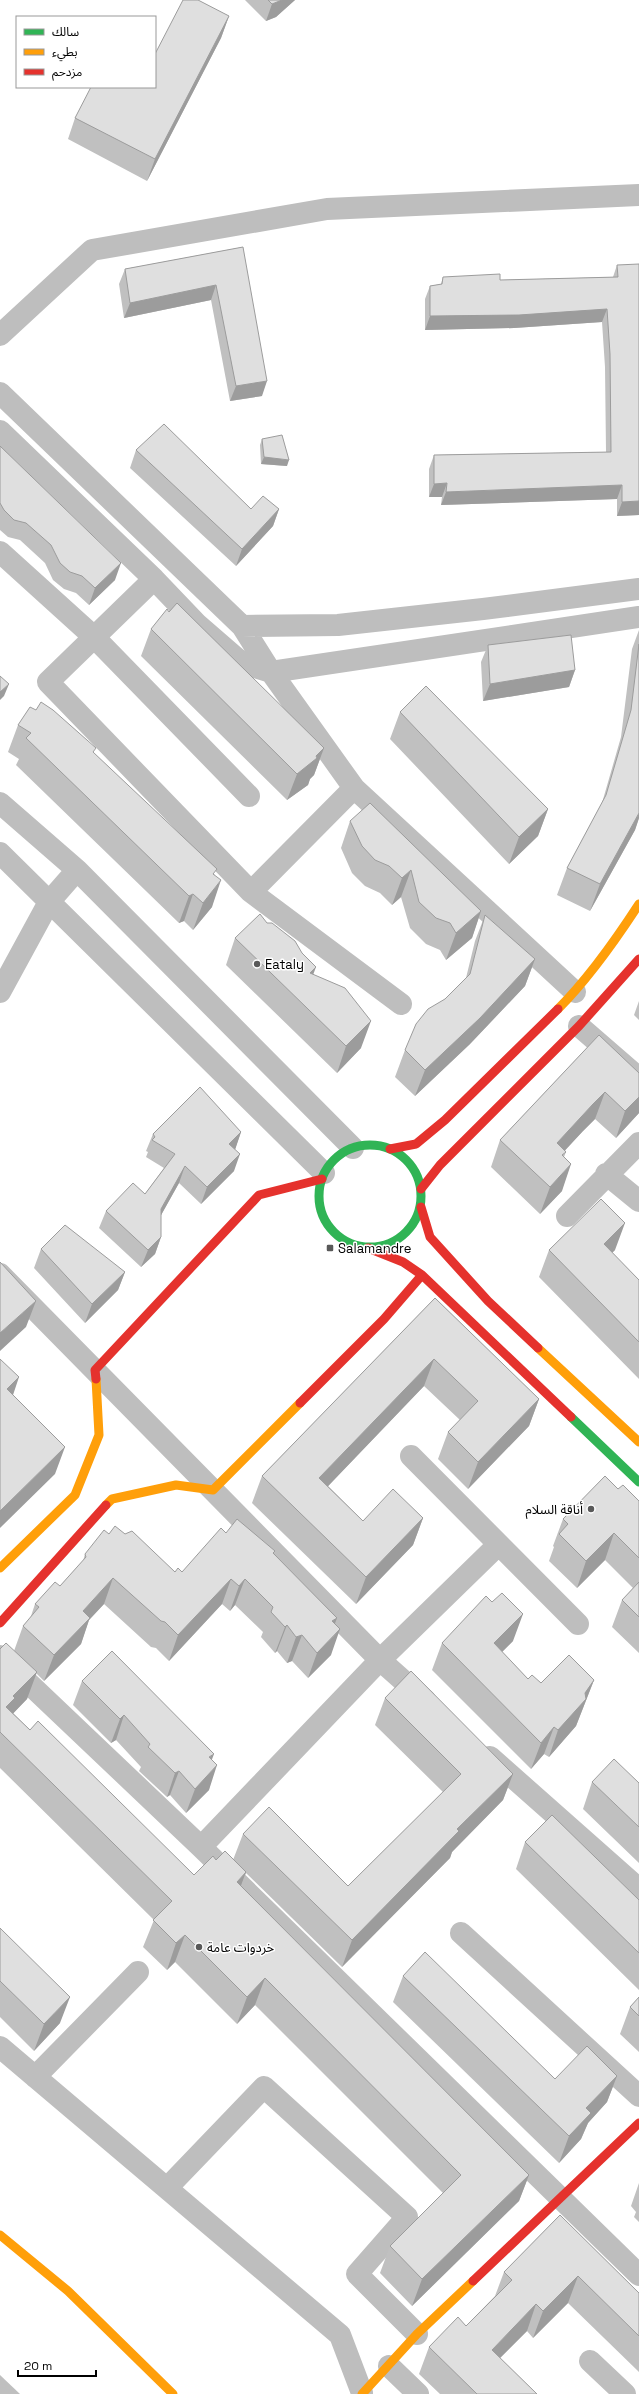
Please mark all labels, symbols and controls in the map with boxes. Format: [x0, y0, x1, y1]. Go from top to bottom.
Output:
legend [16, 16, 156, 88]
text: سالك [52, 24, 79, 40]
text: بطيء [52, 44, 78, 62]
text: مزدحم [52, 64, 82, 81]
place label: Eataly [265, 956, 304, 973]
marker: Eataly [252, 959, 262, 969]
place label: Salamandre [338, 1240, 411, 1257]
marker: Salamandre [325, 1243, 335, 1253]
place label: أناقة السلام [526, 1501, 583, 1519]
marker: أناقة السلام [586, 1504, 596, 1514]
place label: خردوات عامة [207, 1939, 275, 1956]
marker: خردوات عامة [194, 1942, 204, 1952]
scale bar [18, 2352, 96, 2378]
text: 20 m [24, 2358, 52, 2374]

